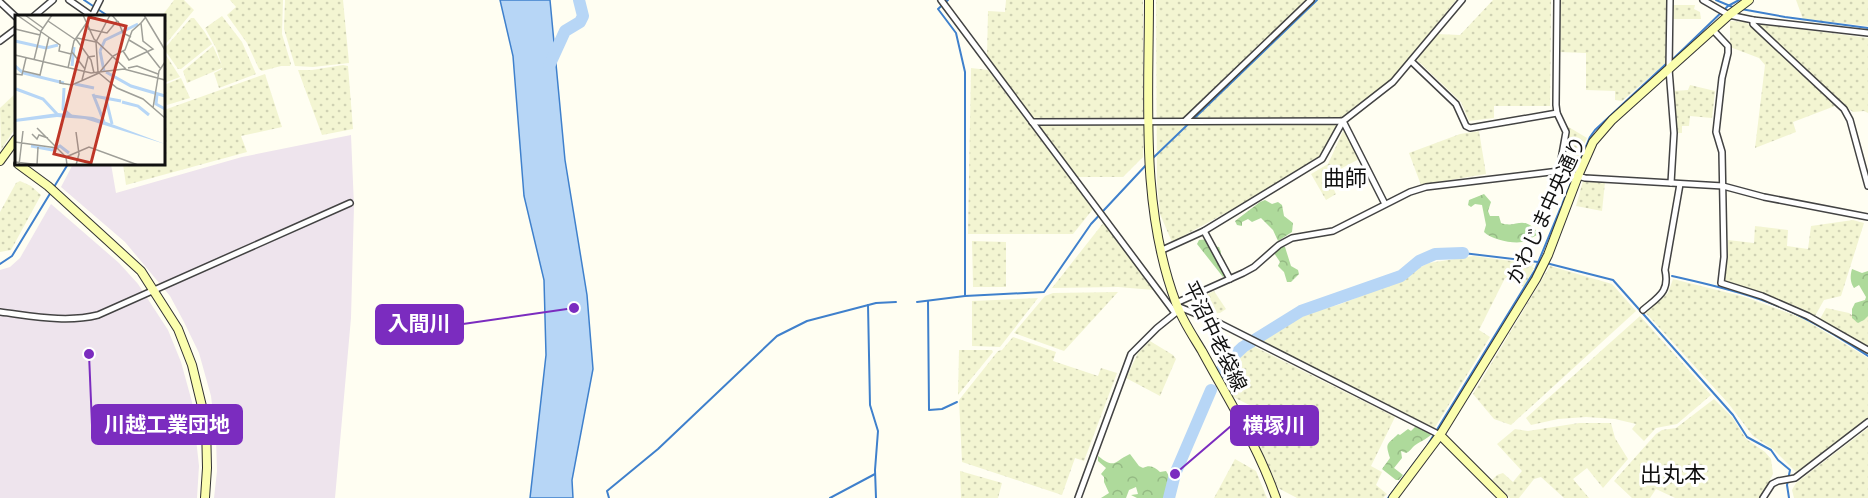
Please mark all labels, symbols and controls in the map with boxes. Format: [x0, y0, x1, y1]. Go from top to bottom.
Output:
inset map [15, 15, 165, 165]
street label: かわじま中央通り [1502, 133, 1590, 287]
district label: 曲師 [1323, 166, 1367, 191]
street label: 平沼中老袋線 [1179, 277, 1251, 395]
callout: 入間川 [376, 305, 463, 344]
text: 入間川 [388, 312, 451, 336]
callout: 川越工業団地 [92, 405, 242, 444]
callout: 横塚川 [1231, 406, 1318, 445]
text: 川越工業団地 [104, 413, 230, 437]
text: 横塚川 [1243, 414, 1306, 438]
district label: 出丸本 [1640, 462, 1706, 487]

